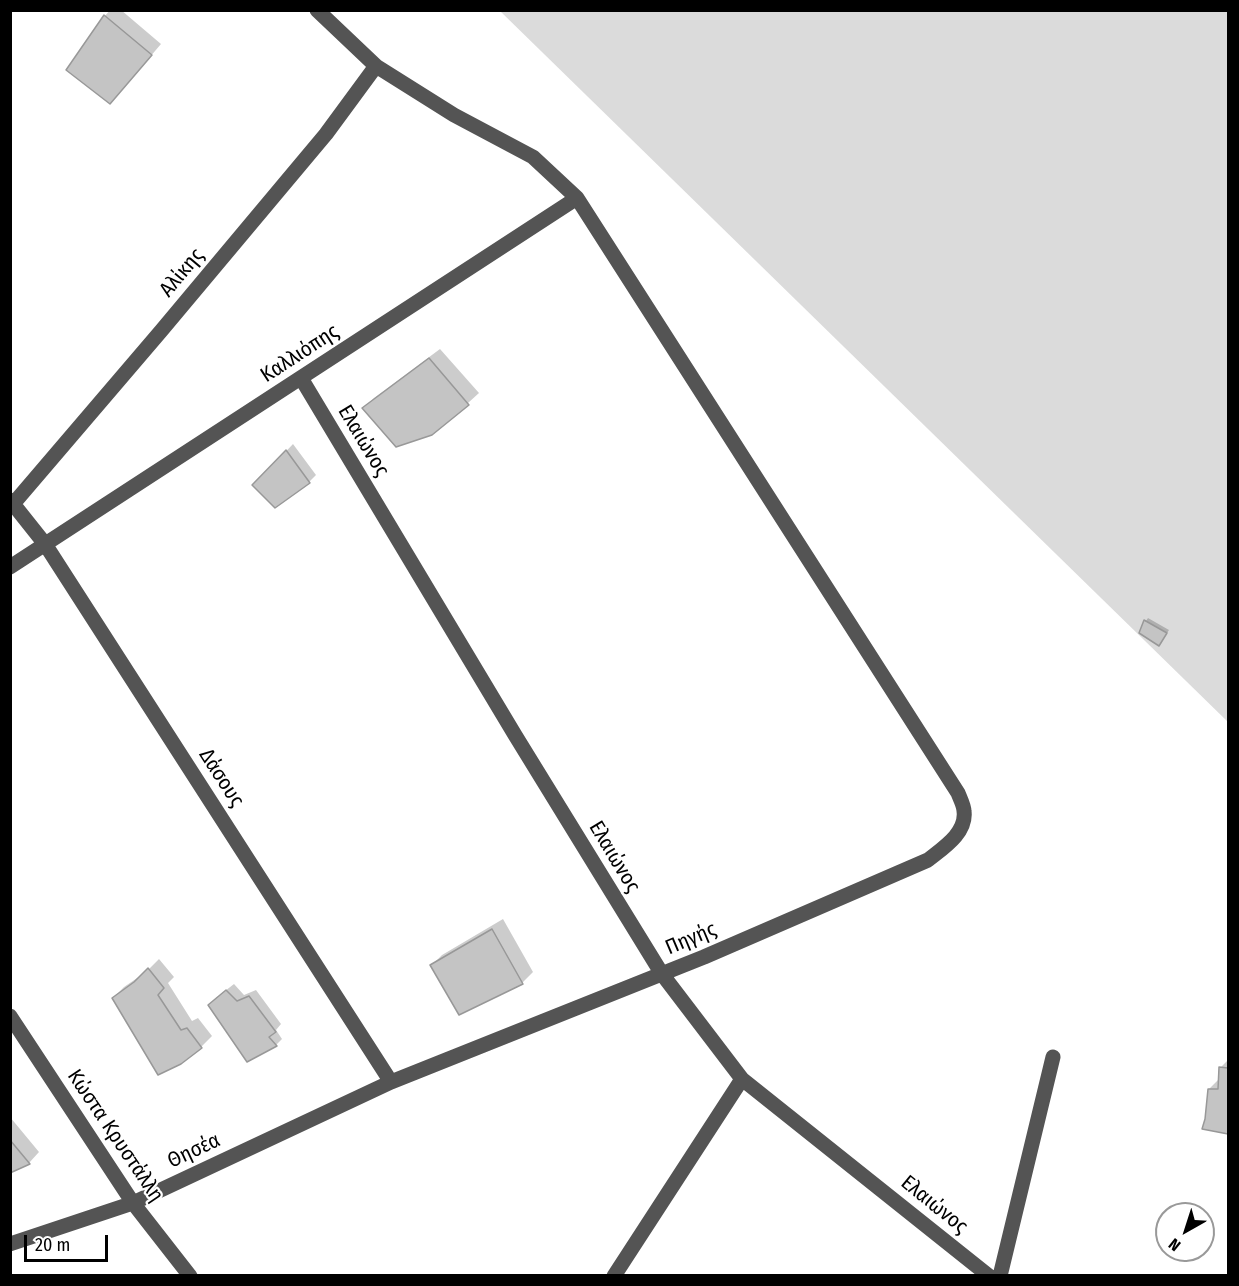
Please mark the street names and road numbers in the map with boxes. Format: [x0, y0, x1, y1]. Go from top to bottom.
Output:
street label: Αλίκης [154, 244, 210, 302]
street label: Καλλιόπης [256, 320, 344, 388]
street label: Ελαιώνος [332, 401, 394, 481]
street label: Δάσους [193, 744, 249, 812]
street label: Ελαιώνος [583, 817, 645, 897]
street label: Πηγής [662, 917, 720, 961]
street label: Κώστα Κρυστάλλη [61, 1065, 169, 1207]
street label: Θησέα [164, 1128, 224, 1174]
street label: Ελαιώνος [895, 1170, 973, 1240]

